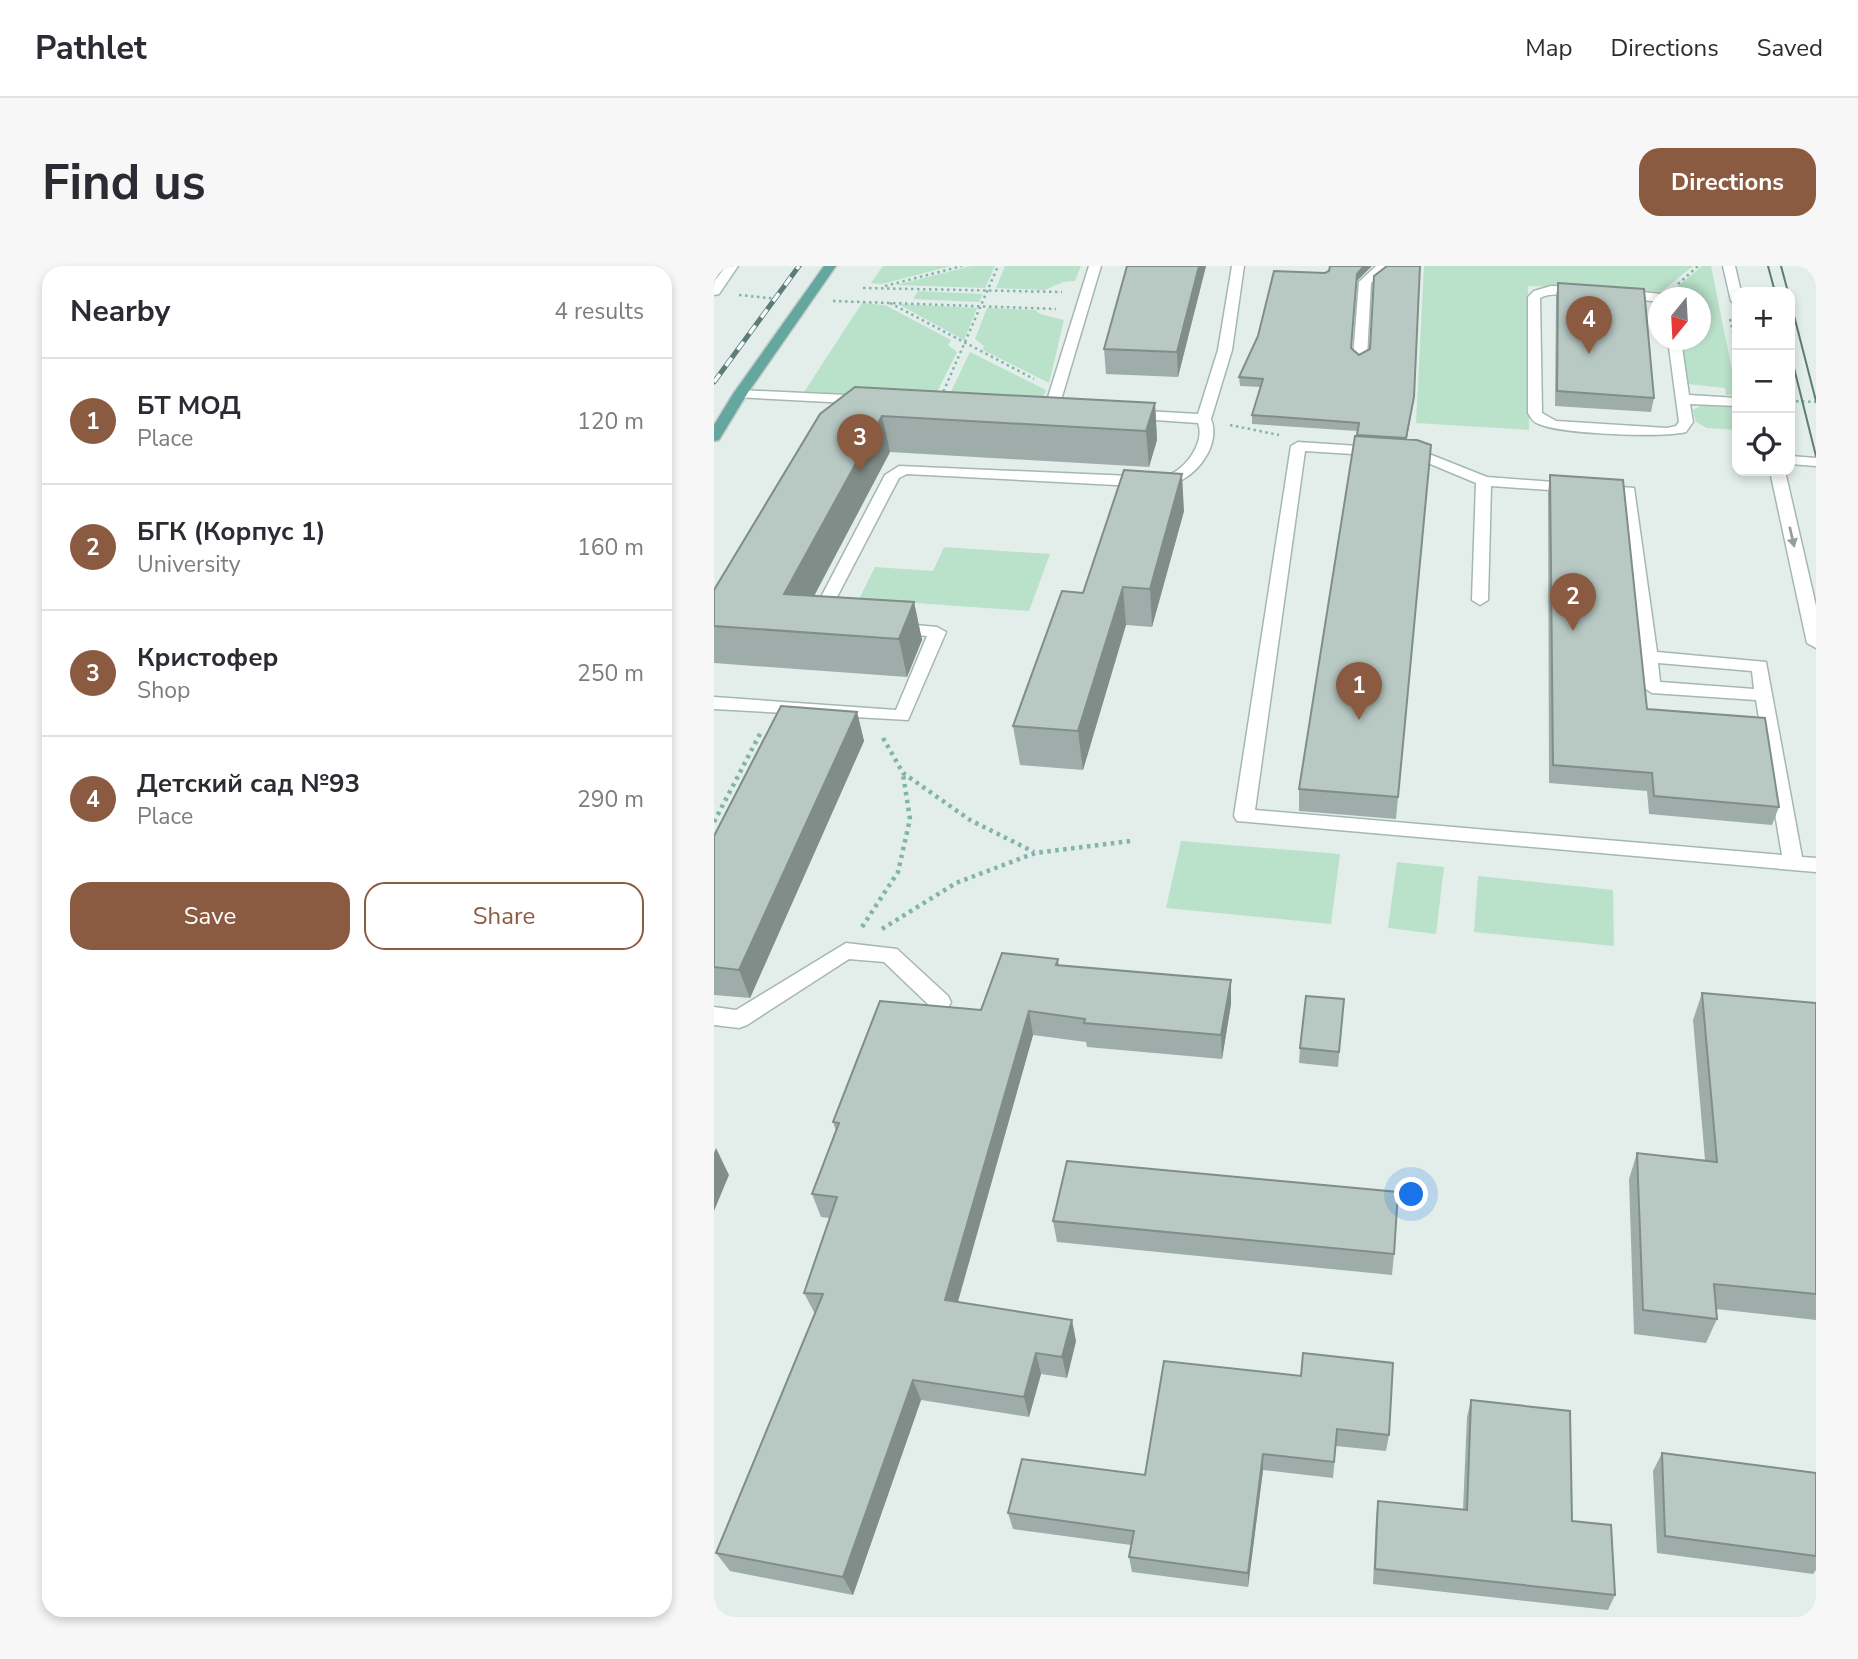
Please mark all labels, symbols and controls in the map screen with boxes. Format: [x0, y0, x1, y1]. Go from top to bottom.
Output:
text: Pathlet [35, 26, 147, 71]
text: Map [1525, 32, 1572, 64]
text: Directions [1610, 32, 1719, 64]
text: Saved [1757, 32, 1823, 64]
button: Directions [1639, 148, 1816, 216]
text: Find us [42, 149, 206, 216]
north arrow [1648, 287, 1711, 350]
map controls [1732, 287, 1795, 476]
button: + [1732, 287, 1795, 350]
text: Nearby [70, 291, 170, 332]
text: 4 results [554, 296, 644, 327]
pin: 4 [1566, 296, 1612, 354]
button: − [1732, 350, 1795, 413]
text: БТ МОД [137, 388, 241, 423]
text: 1 [86, 406, 100, 437]
text: 120 m [577, 406, 644, 437]
button: locate [1732, 413, 1795, 476]
pin: 3 [837, 414, 883, 472]
text: Place [137, 423, 193, 454]
text: БГК (Корпус 1) [137, 514, 326, 549]
one-way arrow [1787, 526, 1798, 548]
text: 2 [86, 532, 100, 563]
text: 160 m [577, 532, 644, 563]
text: University [137, 549, 241, 580]
pin: 2 [1550, 573, 1596, 631]
text: Кристофер [137, 640, 279, 675]
text: 3 [86, 658, 100, 689]
text: 250 m [577, 658, 644, 689]
pin: 1 [1336, 662, 1382, 720]
text: Shop [137, 675, 190, 706]
text: Детский сад №93 [137, 766, 360, 801]
text: 4 [86, 784, 100, 815]
text: 290 m [577, 784, 644, 815]
text: Place [137, 801, 193, 832]
button: Save [70, 882, 350, 950]
button: Share [364, 882, 644, 950]
your location [1394, 1177, 1428, 1211]

